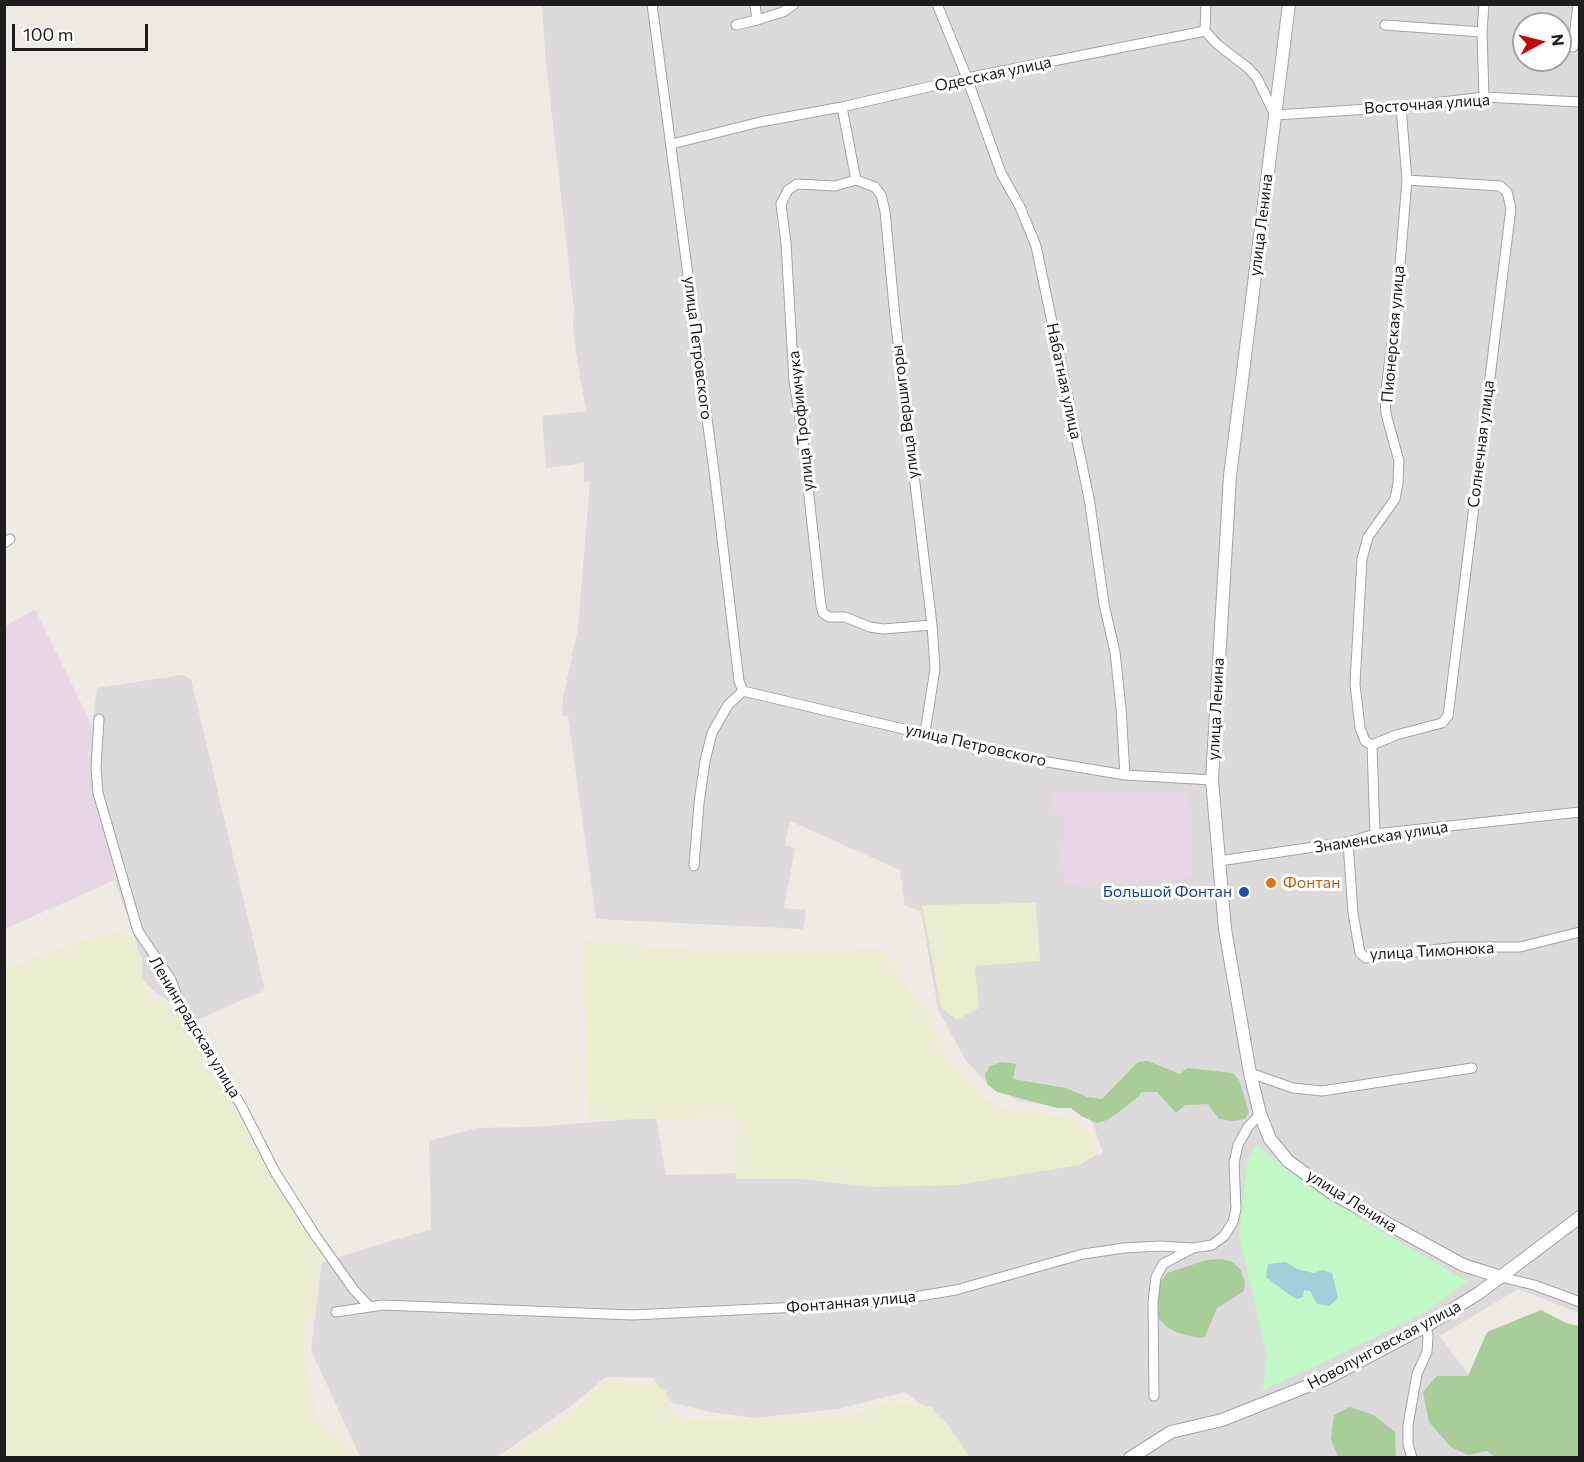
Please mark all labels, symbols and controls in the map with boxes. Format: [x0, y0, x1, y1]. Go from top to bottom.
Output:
scale bar [15, 12, 152, 50]
north arrow [1512, 12, 1572, 72]
text: 100 m [23, 23, 73, 45]
text: N [1548, 33, 1569, 47]
street label: Одесская улица [933, 52, 1053, 96]
street label: Восточная улица [1364, 90, 1490, 118]
street label: улица Ленина [1245, 173, 1277, 277]
street label: Пионерская улица [1377, 265, 1409, 403]
street label: улица Петровского [680, 275, 716, 421]
street label: Набатная улица [1042, 321, 1086, 441]
street label: улица Вершигоры [887, 344, 923, 480]
street label: улица Трофимчука [784, 350, 818, 492]
street label: Солнечная улица [1464, 379, 1498, 509]
street label: улица Ленина [1204, 657, 1228, 761]
street label: улица Петровского [904, 719, 1048, 771]
street label: Знаменская улица [1313, 817, 1449, 857]
place label: Фонтан [1283, 873, 1340, 893]
marker: Фонтан [1264, 876, 1278, 890]
place label: Большой Фонтан [1103, 882, 1232, 902]
marker: Большой Фонтан [1237, 885, 1251, 899]
street label: улица Тимонюка [1369, 938, 1495, 964]
street label: Ленинградская улица [145, 953, 245, 1101]
street label: улица Ленина [1303, 1166, 1401, 1236]
street label: Фонтанная улица [785, 1287, 917, 1317]
street label: Новолунговская улица [1304, 1296, 1464, 1394]

